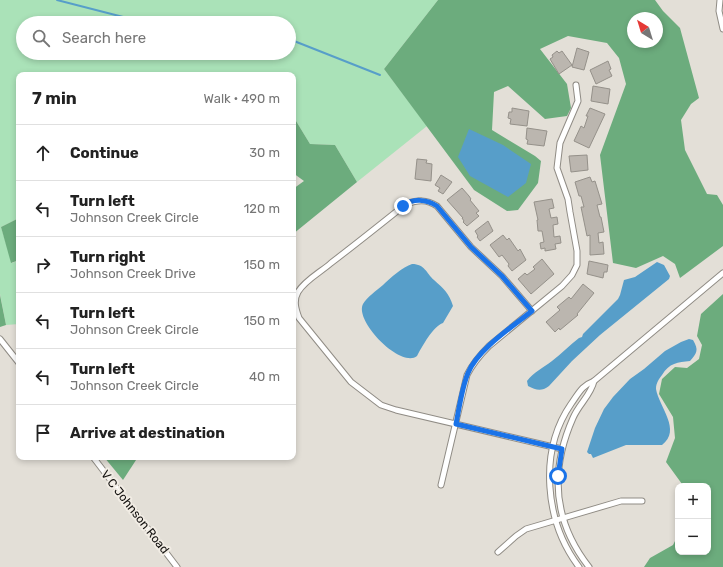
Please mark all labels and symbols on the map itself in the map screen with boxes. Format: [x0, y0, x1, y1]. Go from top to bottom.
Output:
north arrow [627, 12, 663, 48]
route end [394, 197, 412, 215]
street label: V C Johnson Road [98, 467, 172, 557]
route start [549, 467, 567, 485]

